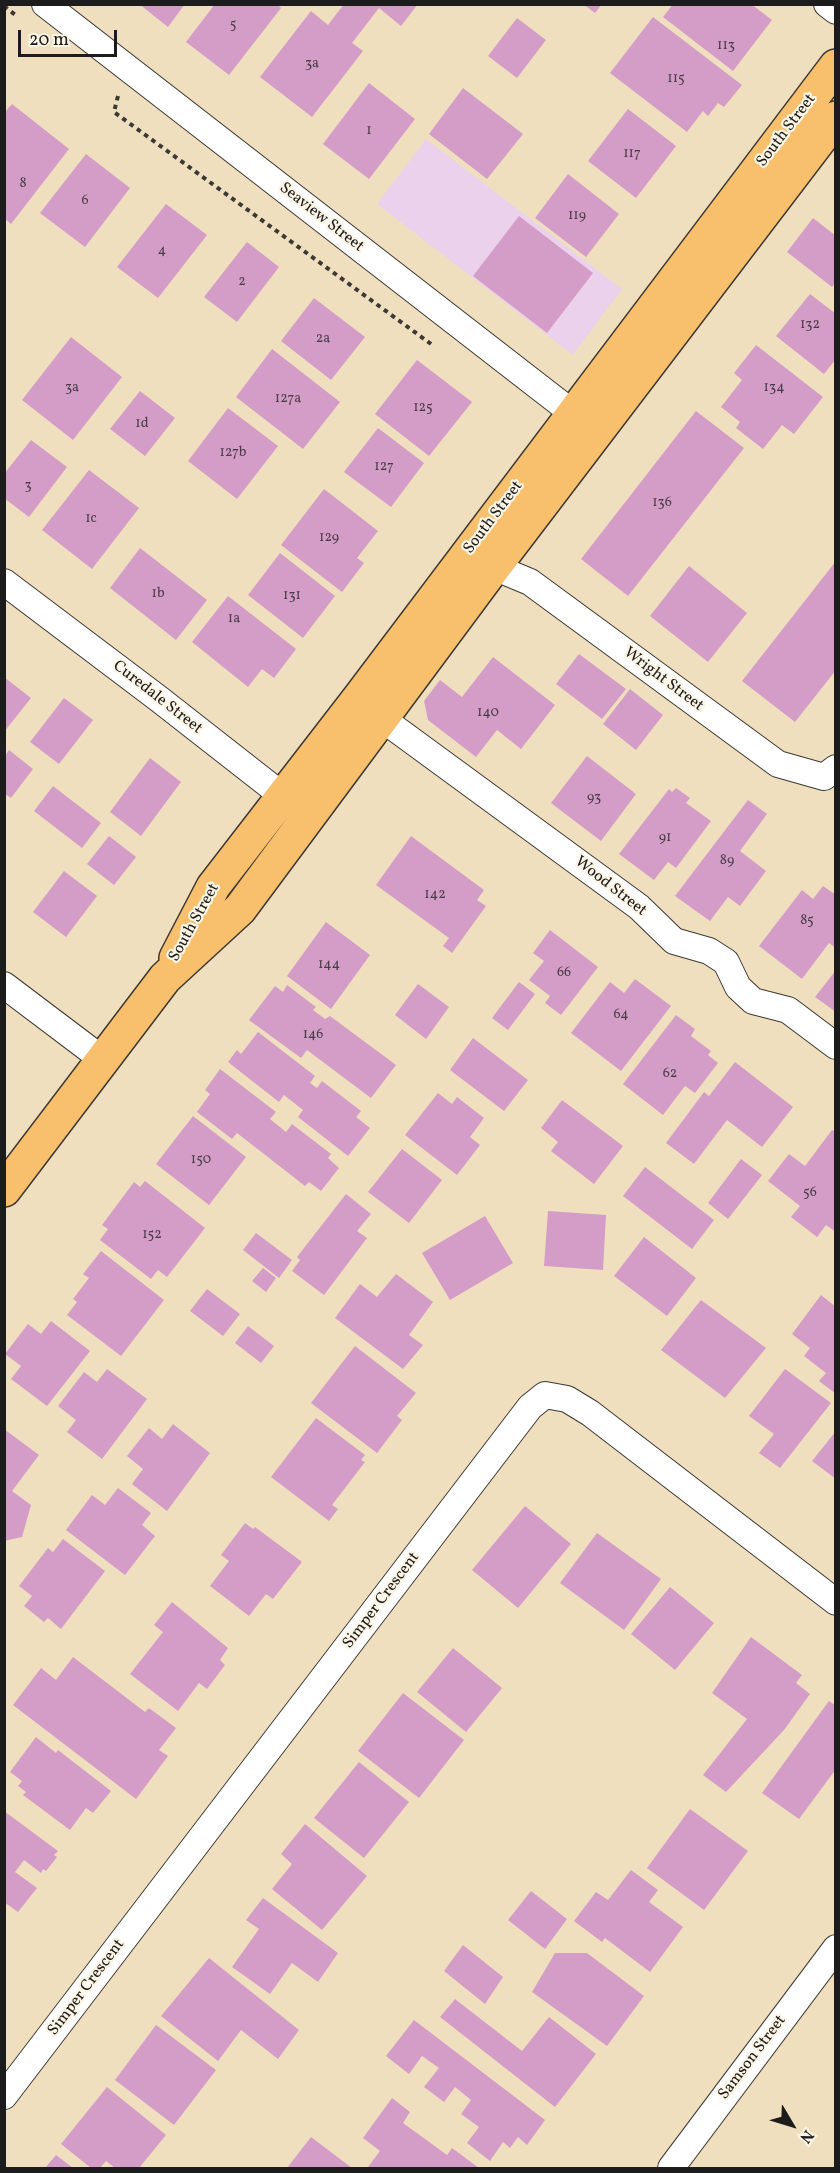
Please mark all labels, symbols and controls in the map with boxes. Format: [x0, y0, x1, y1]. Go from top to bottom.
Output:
house number: 5 [230, 17, 236, 33]
scale bar [21, 18, 120, 56]
text: 20 m [29, 28, 69, 53]
house number: 113 [717, 38, 735, 54]
house number: 3a [305, 56, 319, 72]
house number: 115 [667, 71, 685, 87]
street label: South Street [753, 91, 821, 171]
house number: 1 [366, 123, 372, 139]
house number: 117 [623, 146, 641, 162]
house number: 8 [19, 176, 27, 192]
street label: Seaview Street [275, 179, 367, 257]
house number: 6 [81, 193, 89, 209]
house number: 119 [568, 208, 586, 224]
house number: 4 [158, 243, 166, 259]
house number: 2 [238, 274, 246, 290]
house number: 132 [800, 317, 820, 333]
house number: 2a [316, 331, 330, 347]
house number: 3a [65, 380, 79, 396]
house number: 134 [764, 380, 784, 396]
house number: 127a [275, 391, 301, 407]
house number: 125 [413, 400, 433, 416]
house number: 1d [135, 416, 149, 432]
house number: 127b [219, 445, 247, 461]
house number: 127 [374, 459, 394, 475]
house number: 3 [24, 478, 32, 494]
street label: South Street [460, 478, 528, 558]
house number: 136 [652, 495, 672, 511]
house number: 1c [85, 511, 97, 527]
house number: 129 [319, 530, 339, 546]
house number: 1b [151, 586, 165, 602]
house number: 131 [283, 588, 301, 604]
house number: 1a [228, 611, 240, 627]
street label: Wright Street [619, 644, 707, 716]
street label: Curedale Street [108, 657, 206, 739]
house number: 140 [477, 705, 499, 721]
house number: 93 [587, 790, 601, 806]
house number: 91 [659, 830, 671, 846]
street label: Wood Street [570, 853, 650, 921]
house number: 89 [720, 853, 734, 869]
street label: South Street [166, 880, 224, 966]
house number: 142 [424, 887, 446, 903]
house number: 85 [800, 913, 814, 929]
house number: 144 [318, 957, 340, 973]
house number: 66 [557, 965, 571, 981]
house number: 64 [613, 1007, 629, 1023]
house number: 146 [303, 1027, 323, 1043]
house number: 62 [663, 1066, 677, 1082]
house number: 150 [191, 1152, 211, 1168]
house number: 56 [803, 1185, 817, 1201]
house number: 152 [142, 1227, 162, 1243]
street label: Simper Crescent [339, 1549, 425, 1653]
street label: Simper Crescent [44, 1936, 130, 2040]
street label: Samson Street [715, 2012, 791, 2104]
north arrow [762, 2095, 822, 2155]
text: N [794, 2125, 818, 2147]

